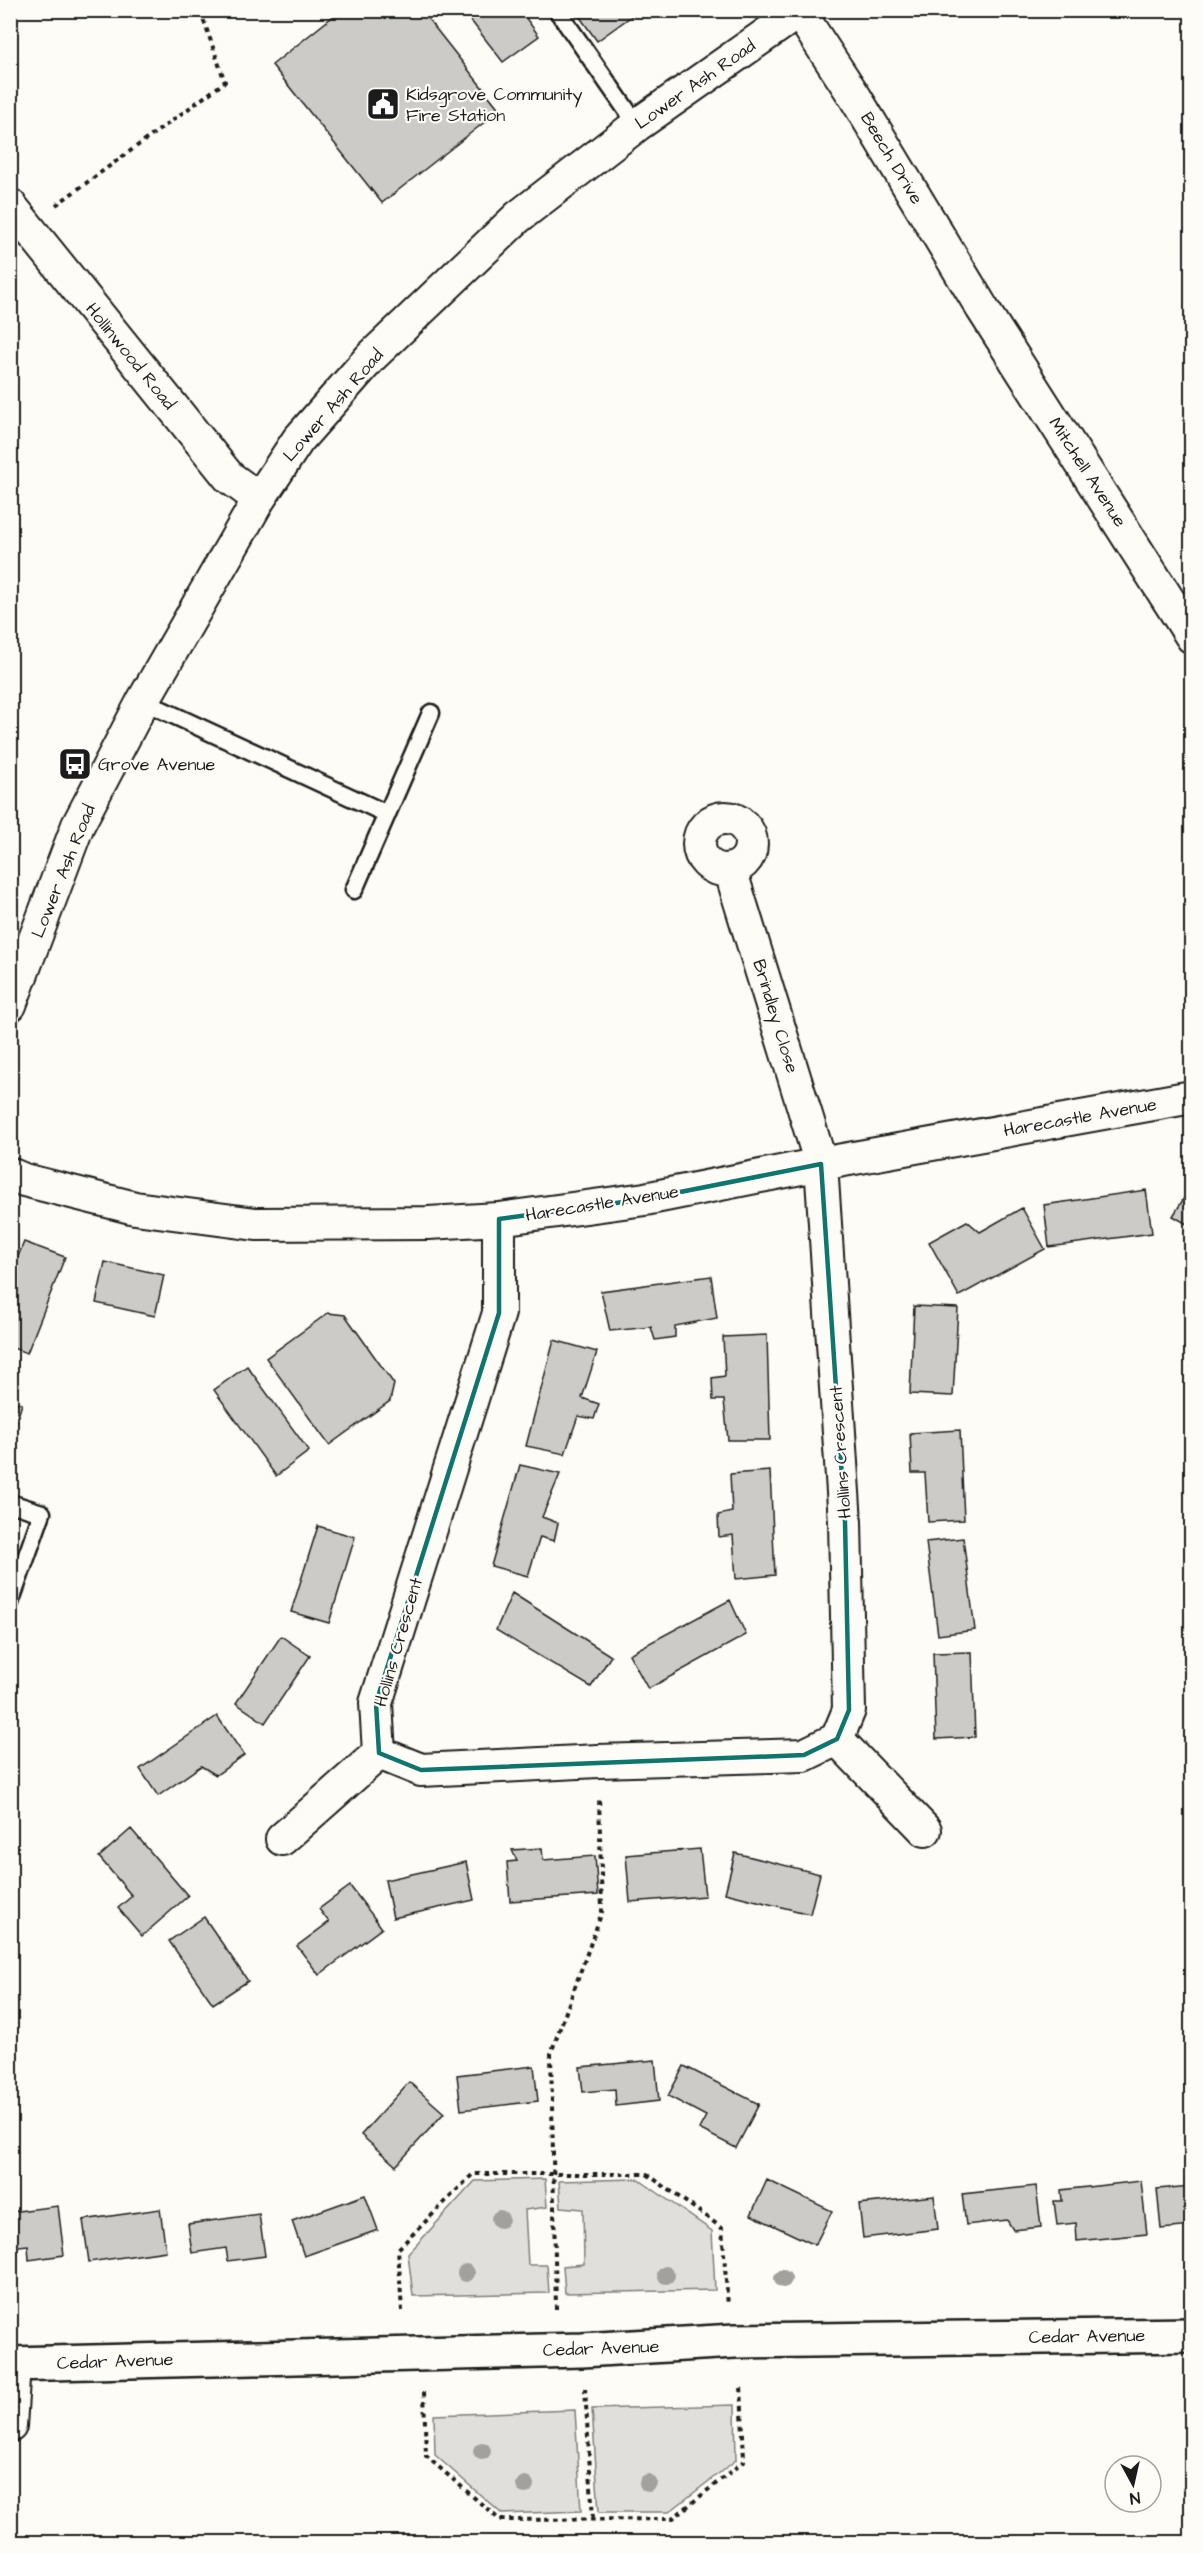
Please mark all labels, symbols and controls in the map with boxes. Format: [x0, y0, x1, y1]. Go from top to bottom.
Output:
street label: Lower Ash Road [630, 33, 761, 135]
place label: Kidsgrove Community Fire Station [406, 82, 583, 128]
public building icon: Kidsgrove Community Fire Station [365, 86, 401, 122]
street label: Beech Drive [854, 108, 929, 209]
street label: Hollinwood Road [80, 298, 182, 415]
street label: Lower Ash Road [277, 344, 389, 467]
street label: Mitchell Avenue [1043, 413, 1133, 532]
bus stop icon: Grove Avenue [57, 746, 93, 782]
place label: Grove Avenue [98, 752, 216, 777]
street label: Lower Ash Road [25, 801, 102, 942]
street label: Brindley Close [745, 956, 805, 1077]
street label: Harecastle Avenue [1002, 1092, 1159, 1143]
street label: Harecastle Avenue [524, 1179, 681, 1228]
street label: Hollins Crescent [823, 1384, 858, 1519]
street label: Hollins Crescent [368, 1574, 429, 1710]
street label: Cedar Avenue [1029, 2323, 1146, 2350]
street label: Cedar Avenue [542, 2334, 660, 2363]
street label: Cedar Avenue [56, 2347, 174, 2376]
north arrow [1103, 2454, 1163, 2514]
text: N [1128, 2486, 1141, 2509]

